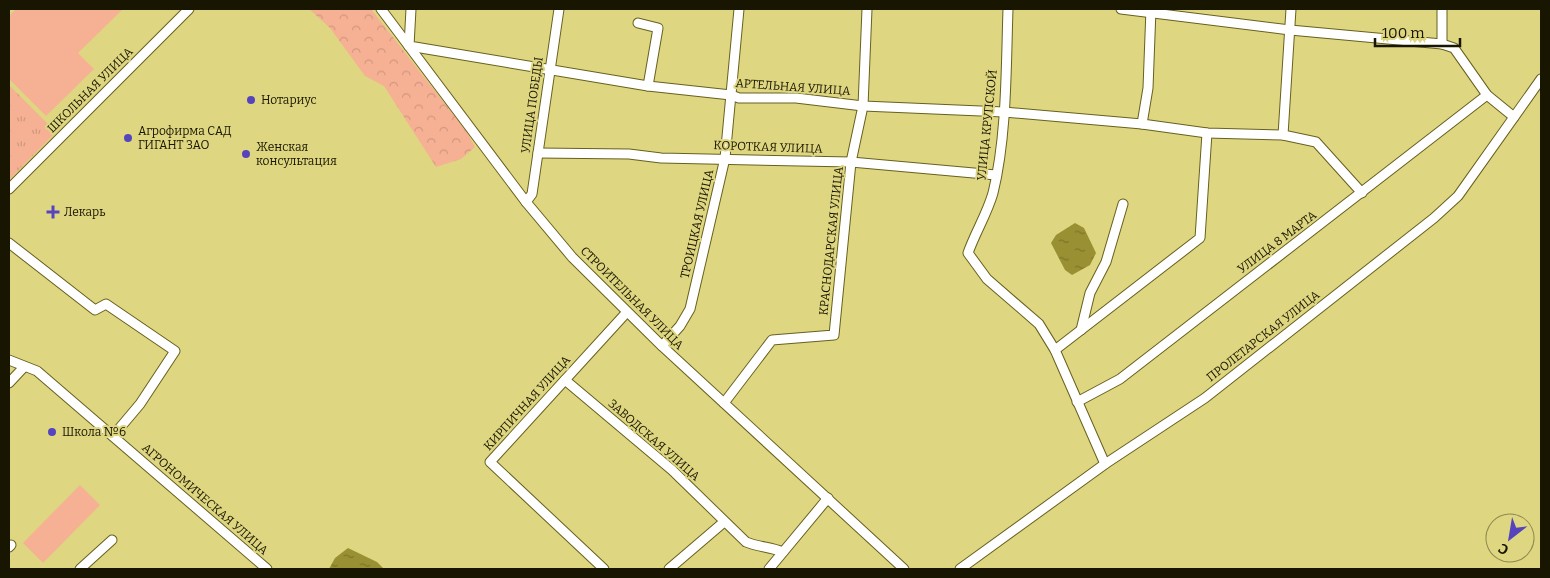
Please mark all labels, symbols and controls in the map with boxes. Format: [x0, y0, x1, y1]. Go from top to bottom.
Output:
scale bar [1375, 15, 1460, 47]
text: 100 m [1382, 24, 1425, 42]
street label: ШКОЛЬНАЯ УЛИЦА [44, 44, 136, 136]
street label: УЛИЦА ПОБЕДЫ [518, 56, 546, 154]
street label: УЛИЦА КРУПСКОЙ [973, 68, 1000, 181]
street label: АРТЕЛЬНАЯ УЛИЦА [735, 76, 851, 98]
place label: Нотариус [261, 93, 317, 107]
marker: Нотариус [245, 94, 257, 106]
place label: Агрофирма САД ГИГАНТ ЗАО [138, 124, 232, 152]
marker: Агрофирма САД ГИГАНТ ЗАО [122, 132, 134, 144]
street label: КОРОТКАЯ УЛИЦА [713, 138, 823, 156]
place label: Женская консультация [256, 140, 337, 168]
marker: Женская консультация [240, 148, 252, 160]
street label: КРАСНОДАРСКАЯ УЛИЦА [816, 165, 846, 316]
street label: ТРОИЦКАЯ УЛИЦА [678, 168, 716, 280]
marker: Лекарь [46, 205, 60, 219]
place label: Лекарь [64, 205, 105, 219]
street label: УЛИЦА 8 МАРТА [1235, 208, 1320, 276]
street label: СТРОИТЕЛЬНАЯ УЛИЦА [578, 244, 687, 353]
street label: ПРОЛЕТАРСКАЯ УЛИЦА [1204, 287, 1323, 384]
street label: КИРПИЧНАЯ УЛИЦА [481, 352, 574, 453]
street label: ЗАВОДСКАЯ УЛИЦА [605, 396, 703, 484]
place label: Школа №6 [62, 425, 126, 439]
marker: Школа №6 [46, 426, 58, 438]
street label: АГРОНОМИЧЕСКАЯ УЛИЦА [139, 440, 271, 558]
north arrow [1485, 513, 1535, 563]
text: С [1495, 539, 1512, 558]

